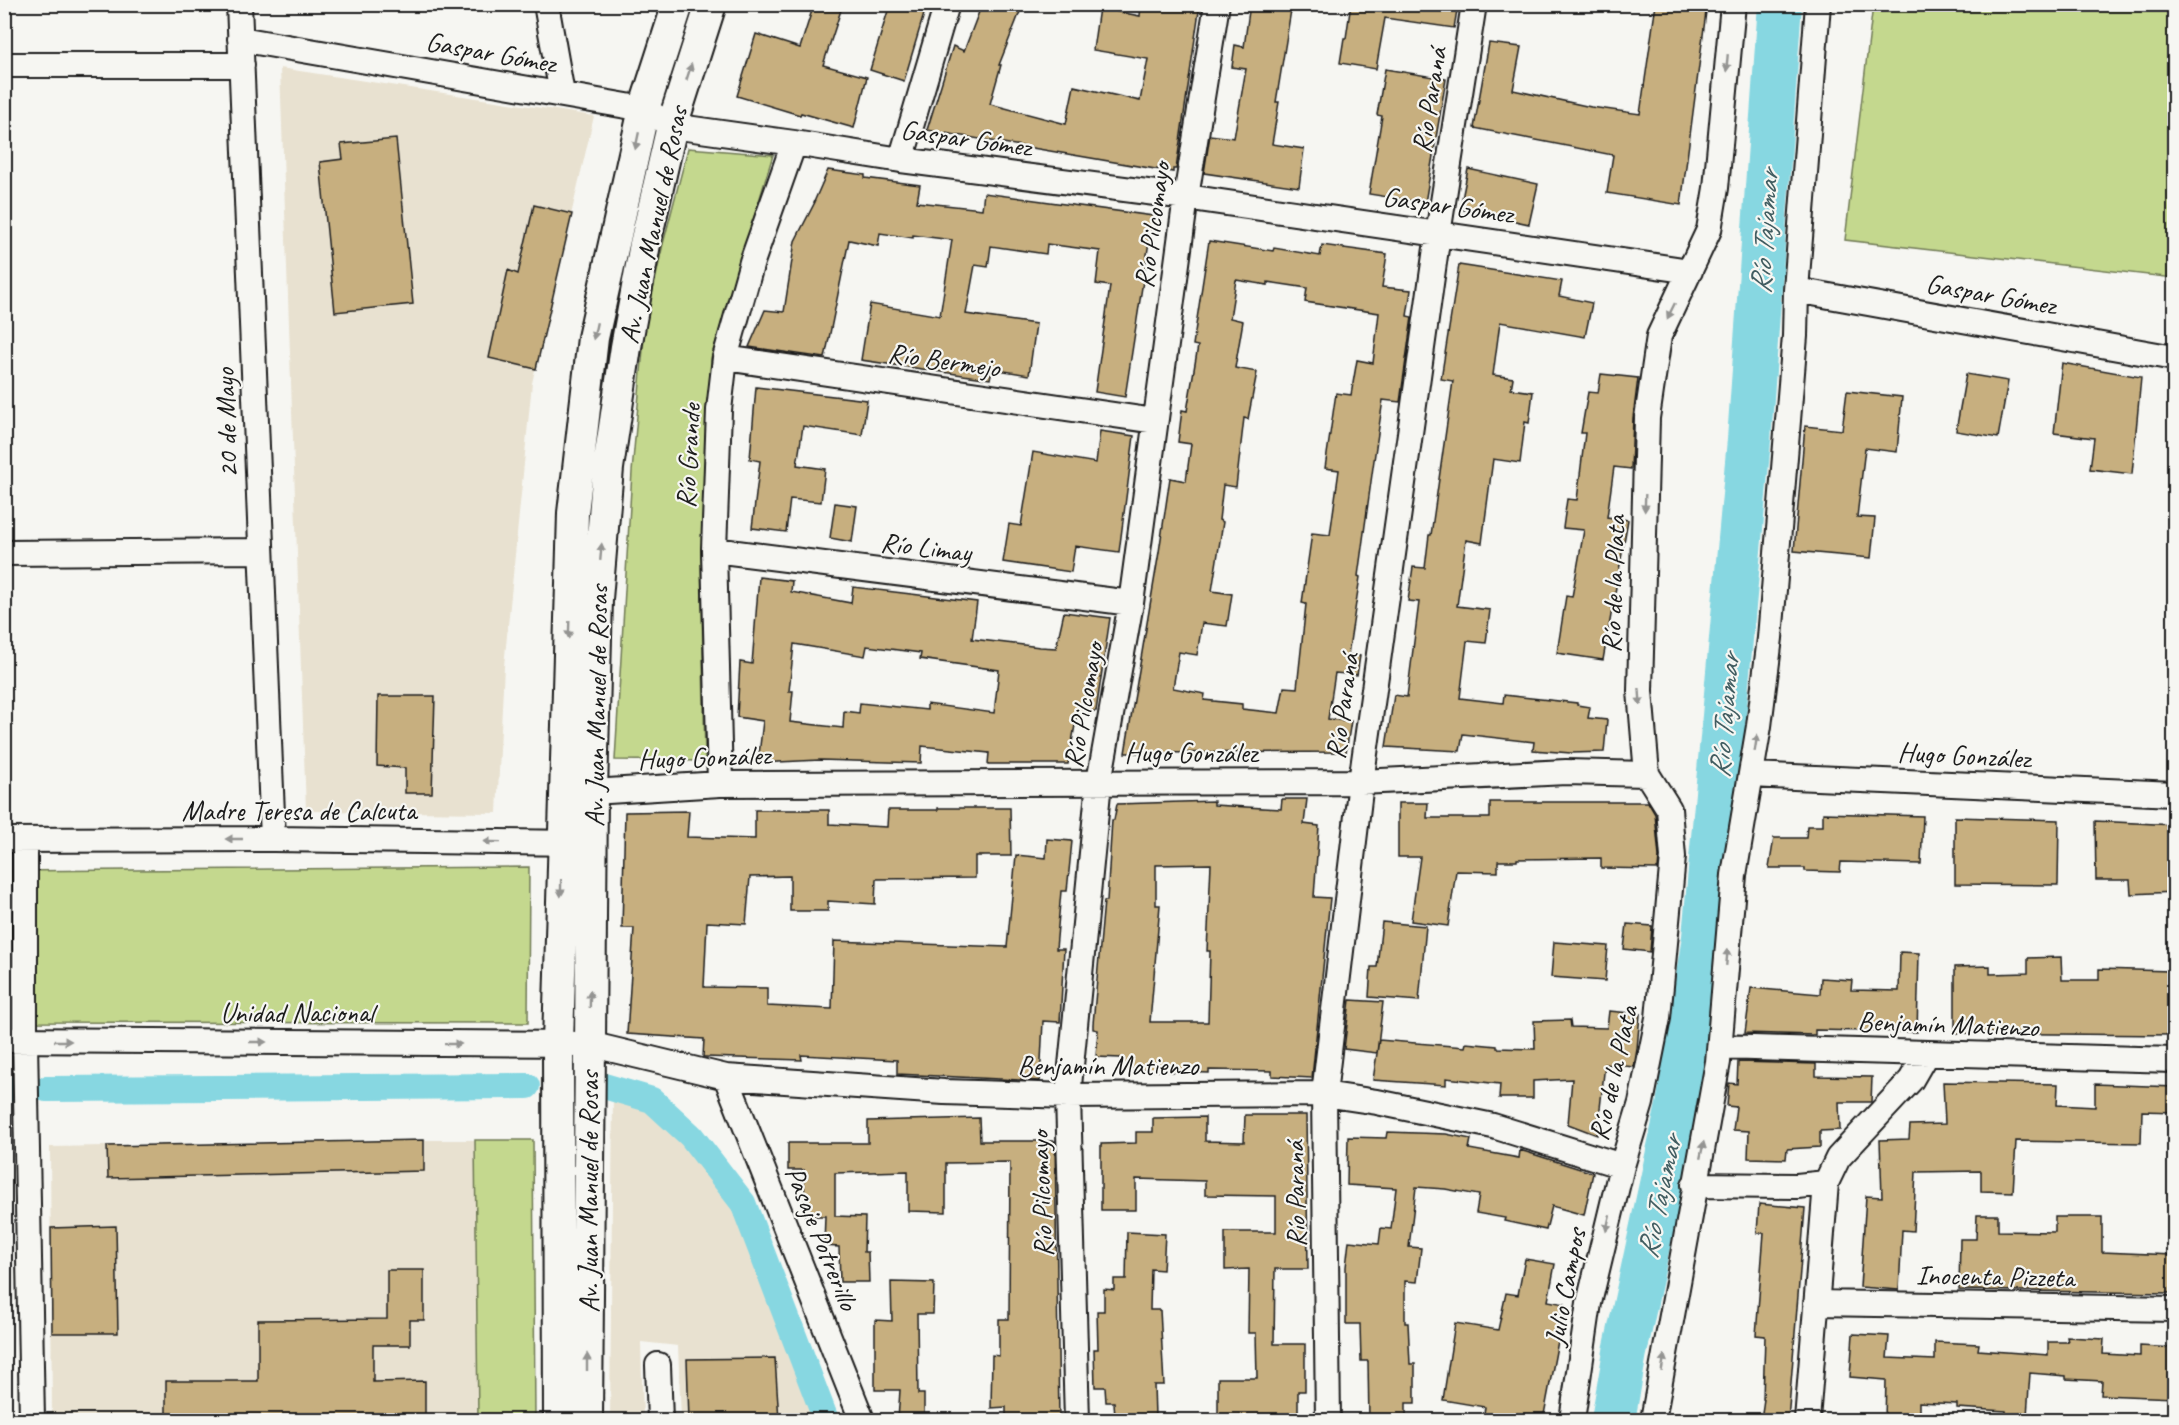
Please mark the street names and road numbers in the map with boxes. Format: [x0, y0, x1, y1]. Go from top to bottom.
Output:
street label: Gaspar Gómez [423, 23, 561, 81]
street label: Río Paraná [1403, 42, 1455, 155]
street label: Av. Juan Manuel de Rosas [611, 101, 696, 347]
street label: Gaspar Gómez [899, 112, 1036, 165]
street label: Río Pilcomayo [1126, 157, 1179, 290]
street label: Gaspar Gómez [1381, 179, 1518, 232]
street label: Gaspar Gómez [1923, 265, 2061, 323]
street label: Río Bermejo [886, 335, 1004, 385]
street label: 20 de Mayo [207, 365, 245, 478]
street label: Río Grande [668, 401, 708, 509]
street label: Río de la Plata [1593, 513, 1633, 653]
street label: Río Limay [879, 524, 976, 570]
street label: Av. Juan Manuel de Rosas [576, 582, 616, 827]
street label: Río Pilcomayo [1055, 637, 1112, 770]
street label: Río Paraná [1317, 648, 1367, 761]
street label: Hugo González [1897, 734, 2033, 776]
street label: Hugo González [1125, 735, 1260, 770]
street label: Hugo González [637, 737, 773, 777]
street label: Madre Teresa de Calcuta [182, 793, 419, 828]
street label: Unidad Nacional [220, 995, 379, 1030]
street label: Río de la Plata [1581, 1000, 1646, 1144]
street label: Benjamín Matienzo [1857, 1003, 2041, 1045]
street label: Benjamín Matienzo [1018, 1048, 1201, 1083]
street label: Av. Juan Manuel de Rosas [571, 1069, 606, 1313]
street label: Río Pilcomayo [1021, 1127, 1061, 1258]
street label: Río Paraná [1277, 1138, 1313, 1247]
street label: Pasaje Potrerillo [777, 1161, 867, 1317]
street label: Julio Campos [1536, 1223, 1594, 1350]
street label: Inocenta Pizzeta [1915, 1257, 2077, 1295]

